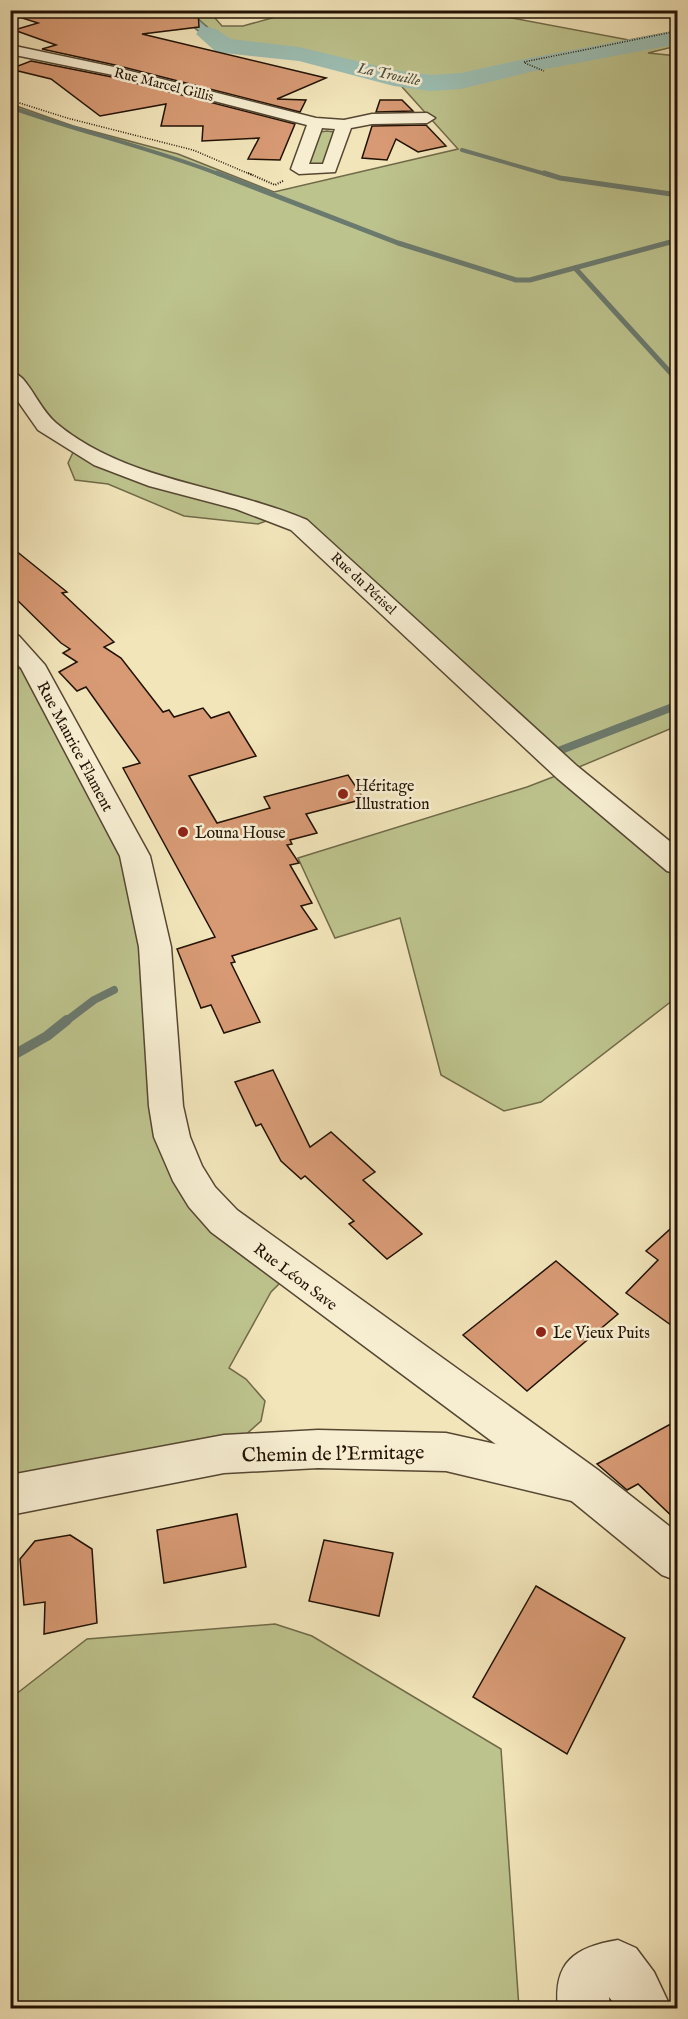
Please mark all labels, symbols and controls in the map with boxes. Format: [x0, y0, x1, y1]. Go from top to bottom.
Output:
water label: La Trouille [355, 58, 422, 90]
street label: Rue Marcel Gillis [112, 64, 216, 106]
street label: Rue du Périsel [327, 549, 400, 619]
street label: Rue Maurice Flament [32, 679, 117, 816]
place label: Héritage Illustration [355, 777, 430, 815]
marker: Héritage Illustration [336, 787, 350, 801]
place label: Louna House [195, 824, 286, 844]
marker: Louna House [176, 825, 190, 839]
street label: Rue Léon Save [249, 1240, 341, 1316]
place label: Le Vieux Puits [553, 1324, 650, 1344]
marker: Le Vieux Puits [534, 1325, 548, 1339]
street label: Chemin de l'Ermitage [242, 1440, 424, 1469]

